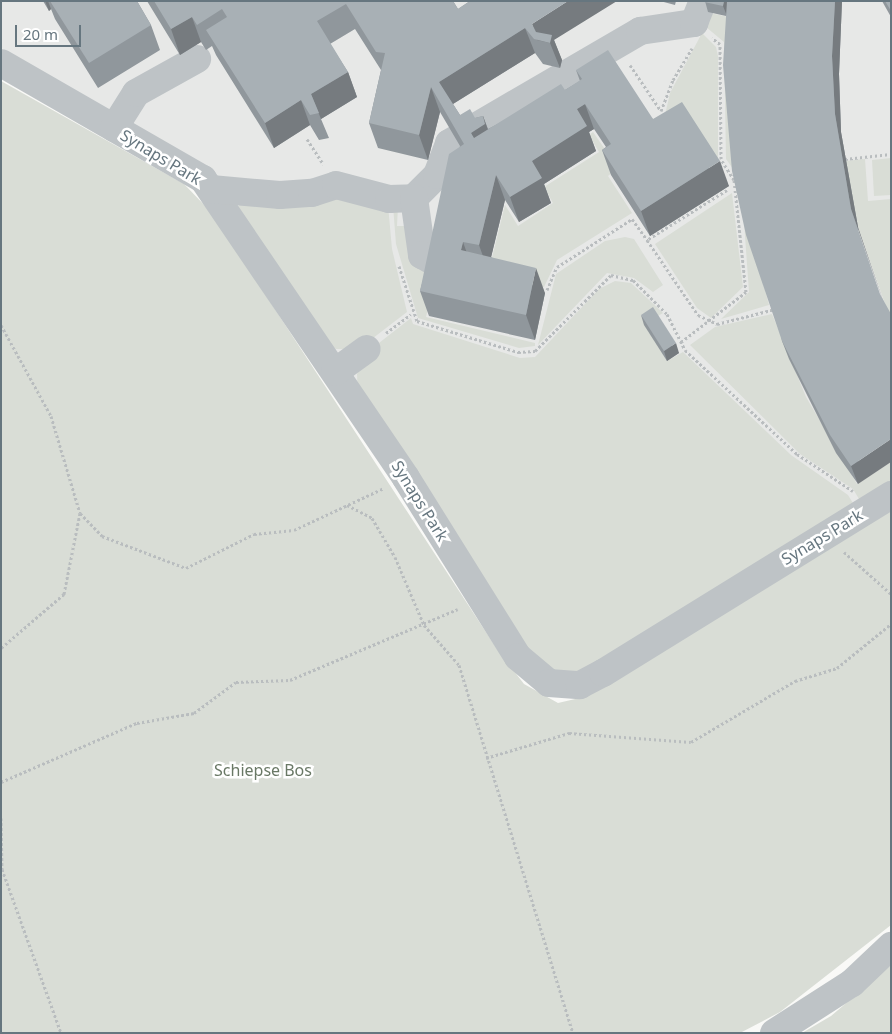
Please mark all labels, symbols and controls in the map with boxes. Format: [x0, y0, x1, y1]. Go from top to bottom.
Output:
scale bar [18, 15, 84, 47]
text: 20 m [23, 24, 58, 44]
street label: Synaps Park [117, 125, 205, 189]
street label: Synaps Park [388, 457, 452, 545]
street label: Synaps Park [778, 505, 866, 569]
park label: Schiepse Bos [214, 760, 312, 780]

